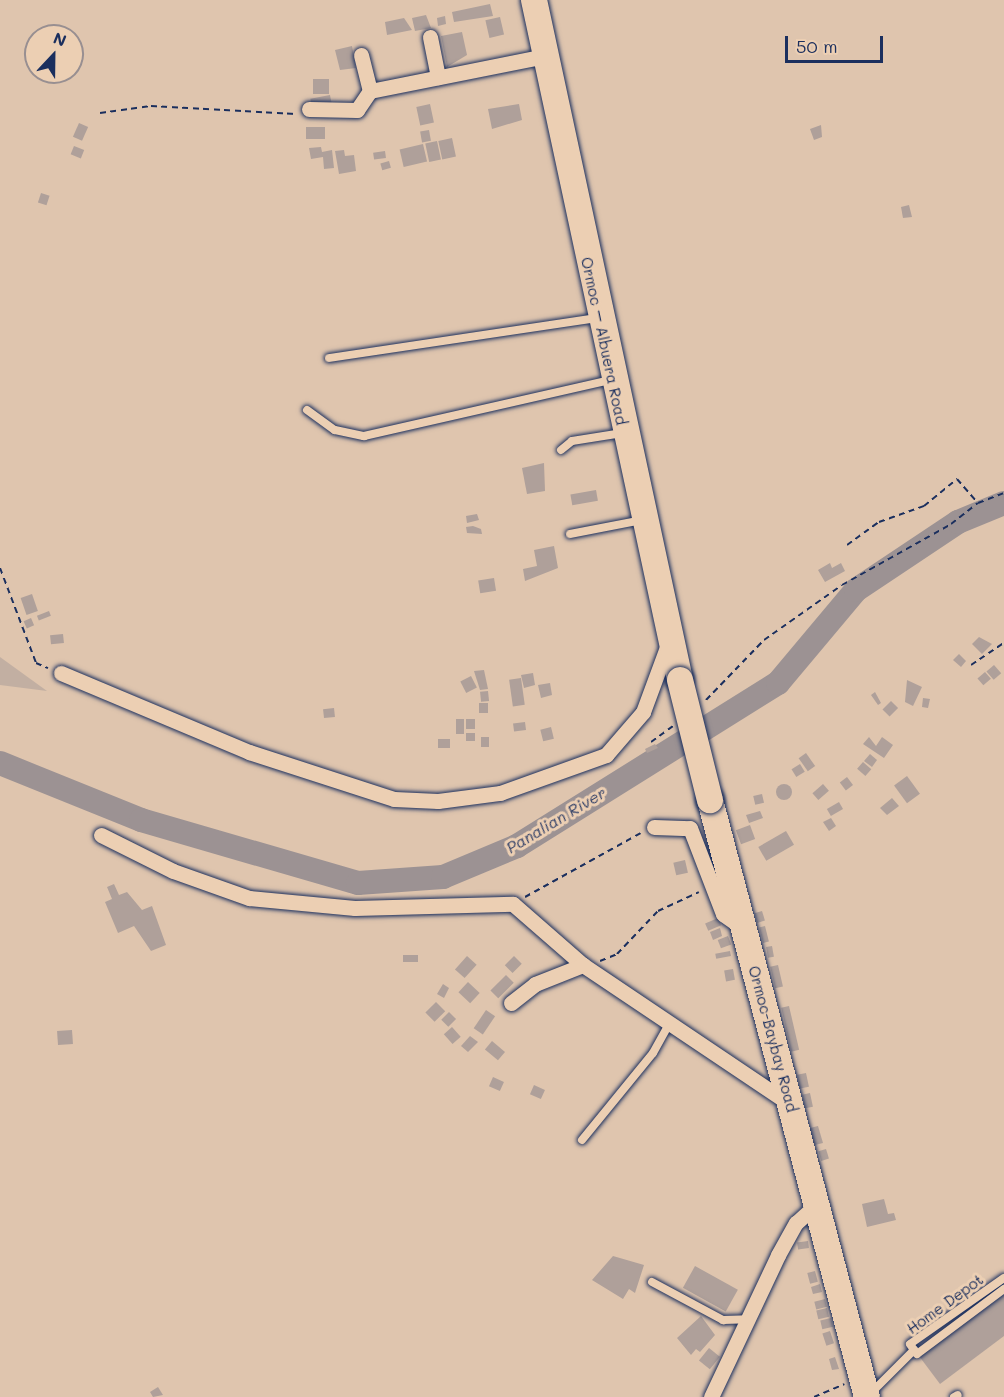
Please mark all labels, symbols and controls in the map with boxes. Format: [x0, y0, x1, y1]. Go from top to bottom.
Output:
north arrow [24, 24, 84, 84]
scale bar [788, 24, 886, 62]
text: N [51, 27, 70, 51]
text: 50 m [796, 34, 838, 58]
street label: Ormoc – Albuera Road [577, 255, 631, 427]
water label: Panalian River [503, 783, 609, 857]
street label: Ormoc-Baybay Road [745, 964, 801, 1114]
street label: Home Depot [903, 1270, 987, 1338]

